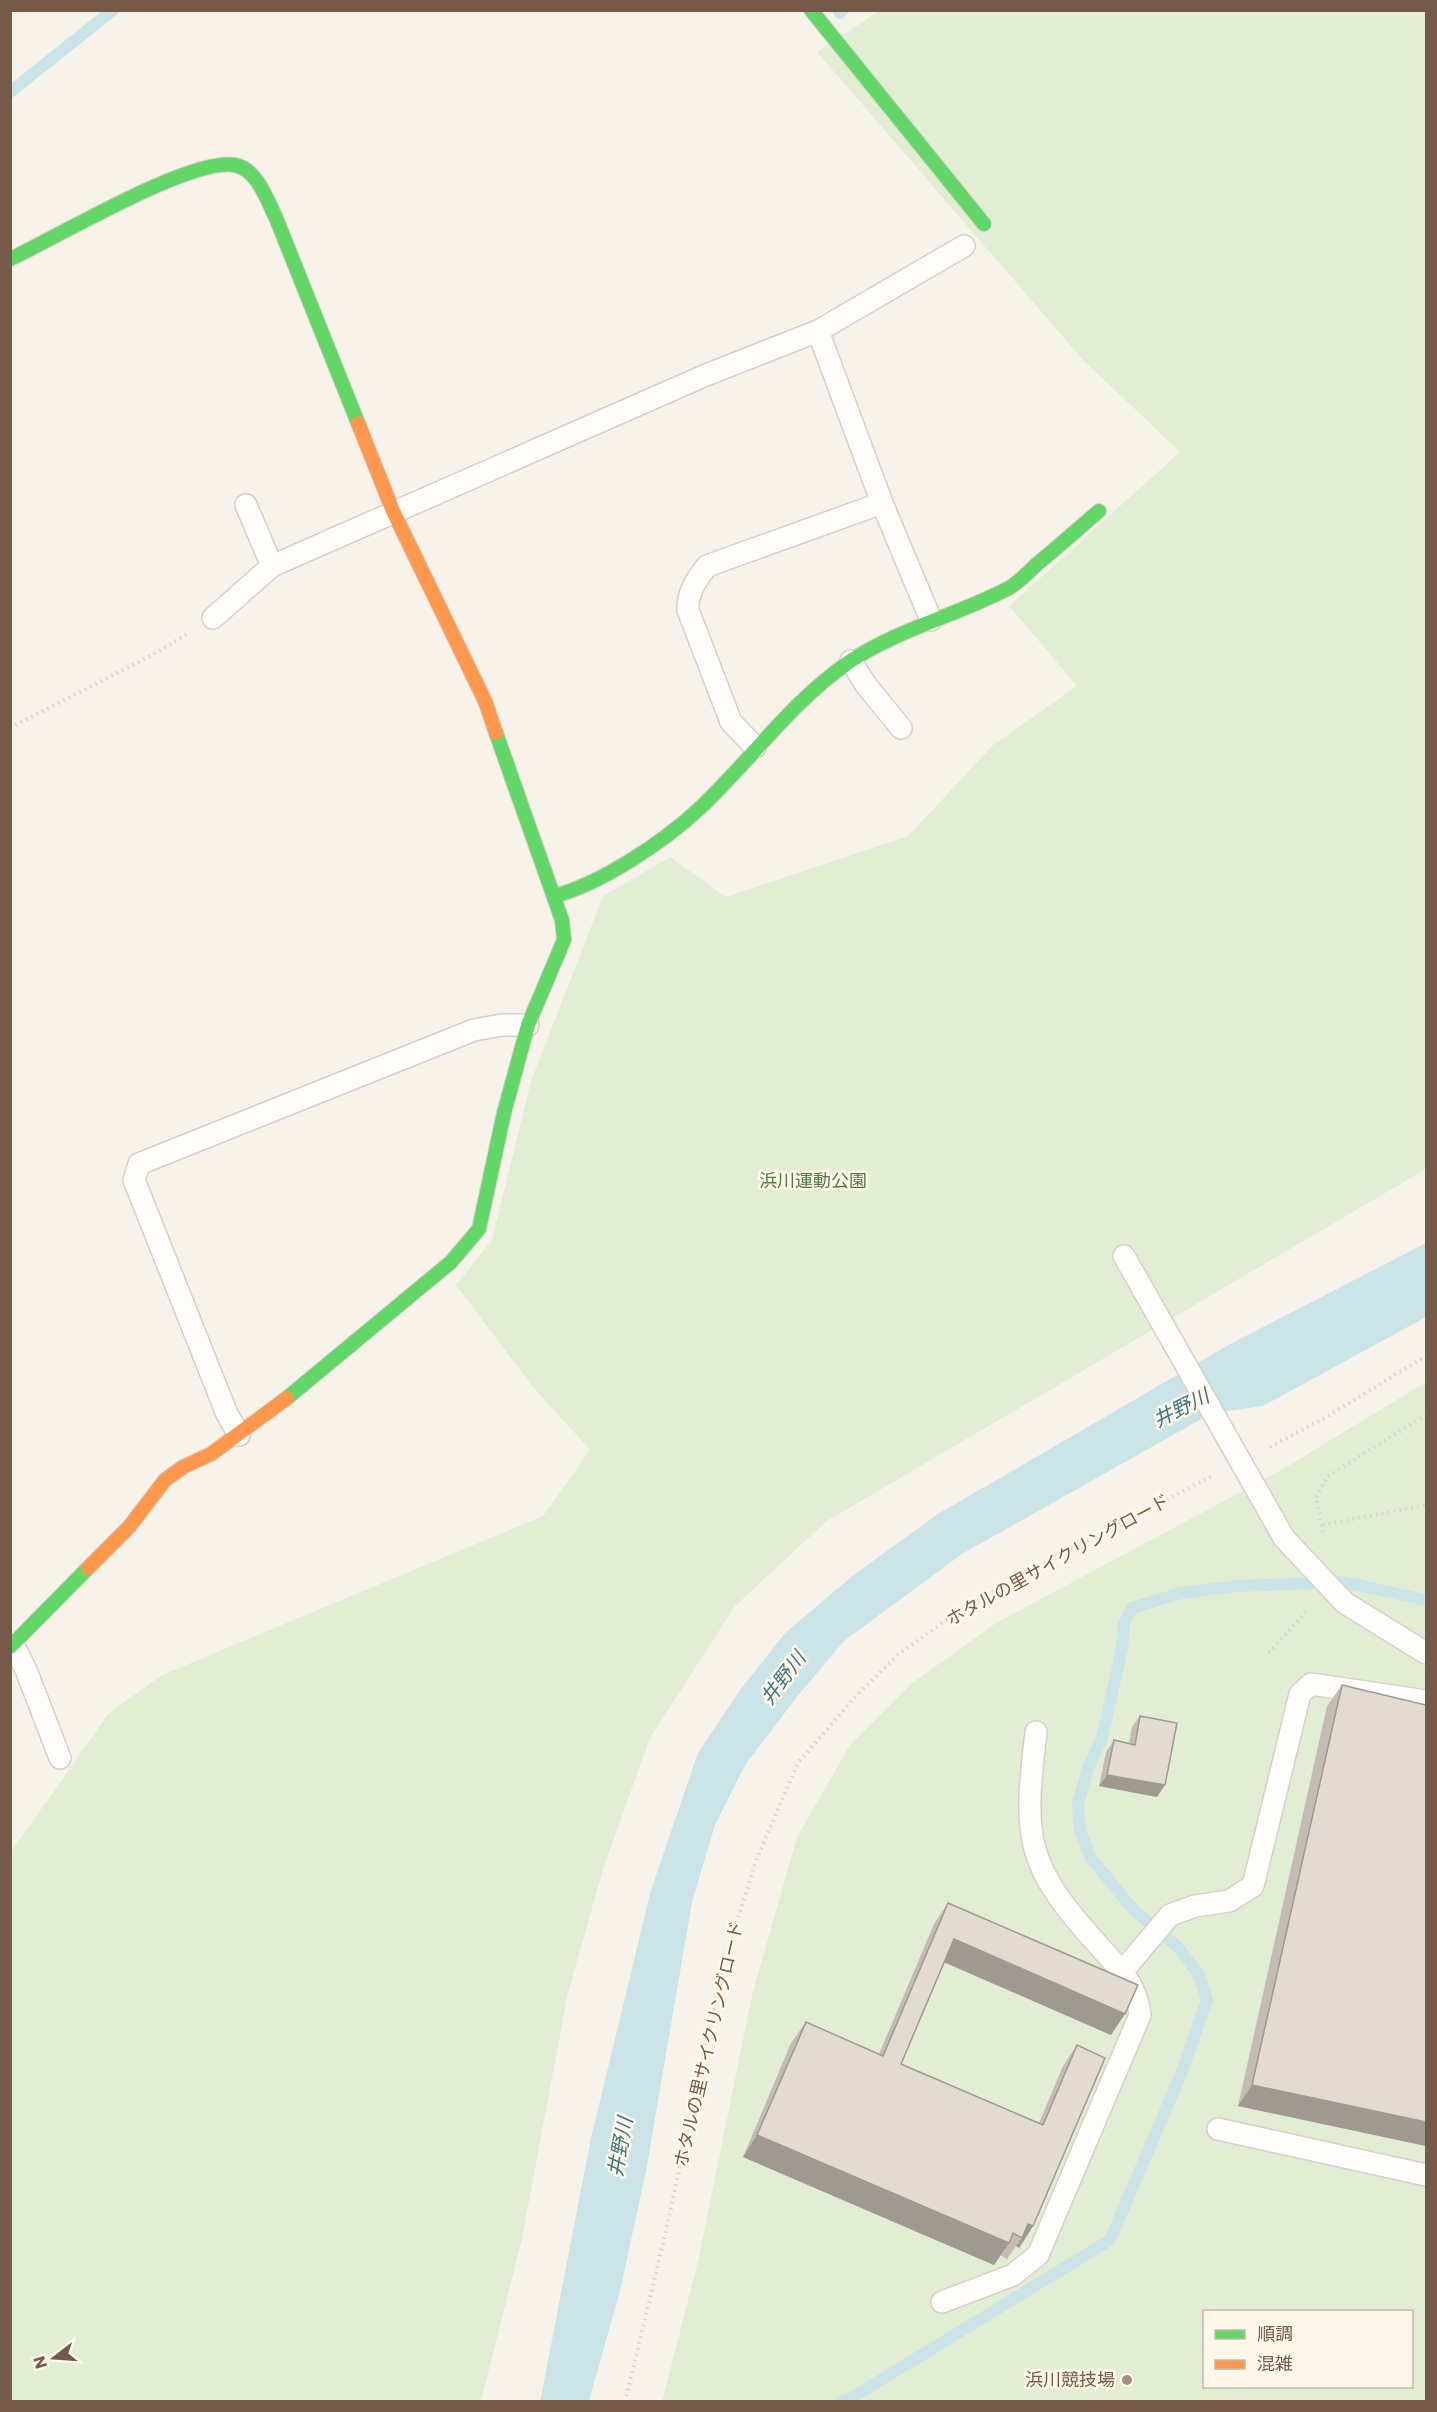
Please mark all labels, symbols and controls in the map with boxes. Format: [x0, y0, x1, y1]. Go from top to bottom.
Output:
park label: 浜川運動公園 [759, 1168, 867, 1193]
water label: 井野川 [1148, 1381, 1216, 1434]
street label: ホタルの里サイクリングロード [942, 1488, 1174, 1631]
water label: 井野川 [754, 1644, 813, 1710]
street label: ホタルの里サイクリングロード [668, 1918, 749, 2169]
water label: 井野川 [601, 2113, 639, 2179]
legend [1203, 2310, 1413, 2388]
text: 順調 [1257, 2321, 1293, 2346]
north arrow [24, 2328, 84, 2388]
text: 混雑 [1257, 2351, 1293, 2376]
text: N [27, 2353, 53, 2371]
place label: 浜川競技場 [1025, 2367, 1115, 2392]
marker: 浜川競技場 [1120, 2373, 1134, 2387]

